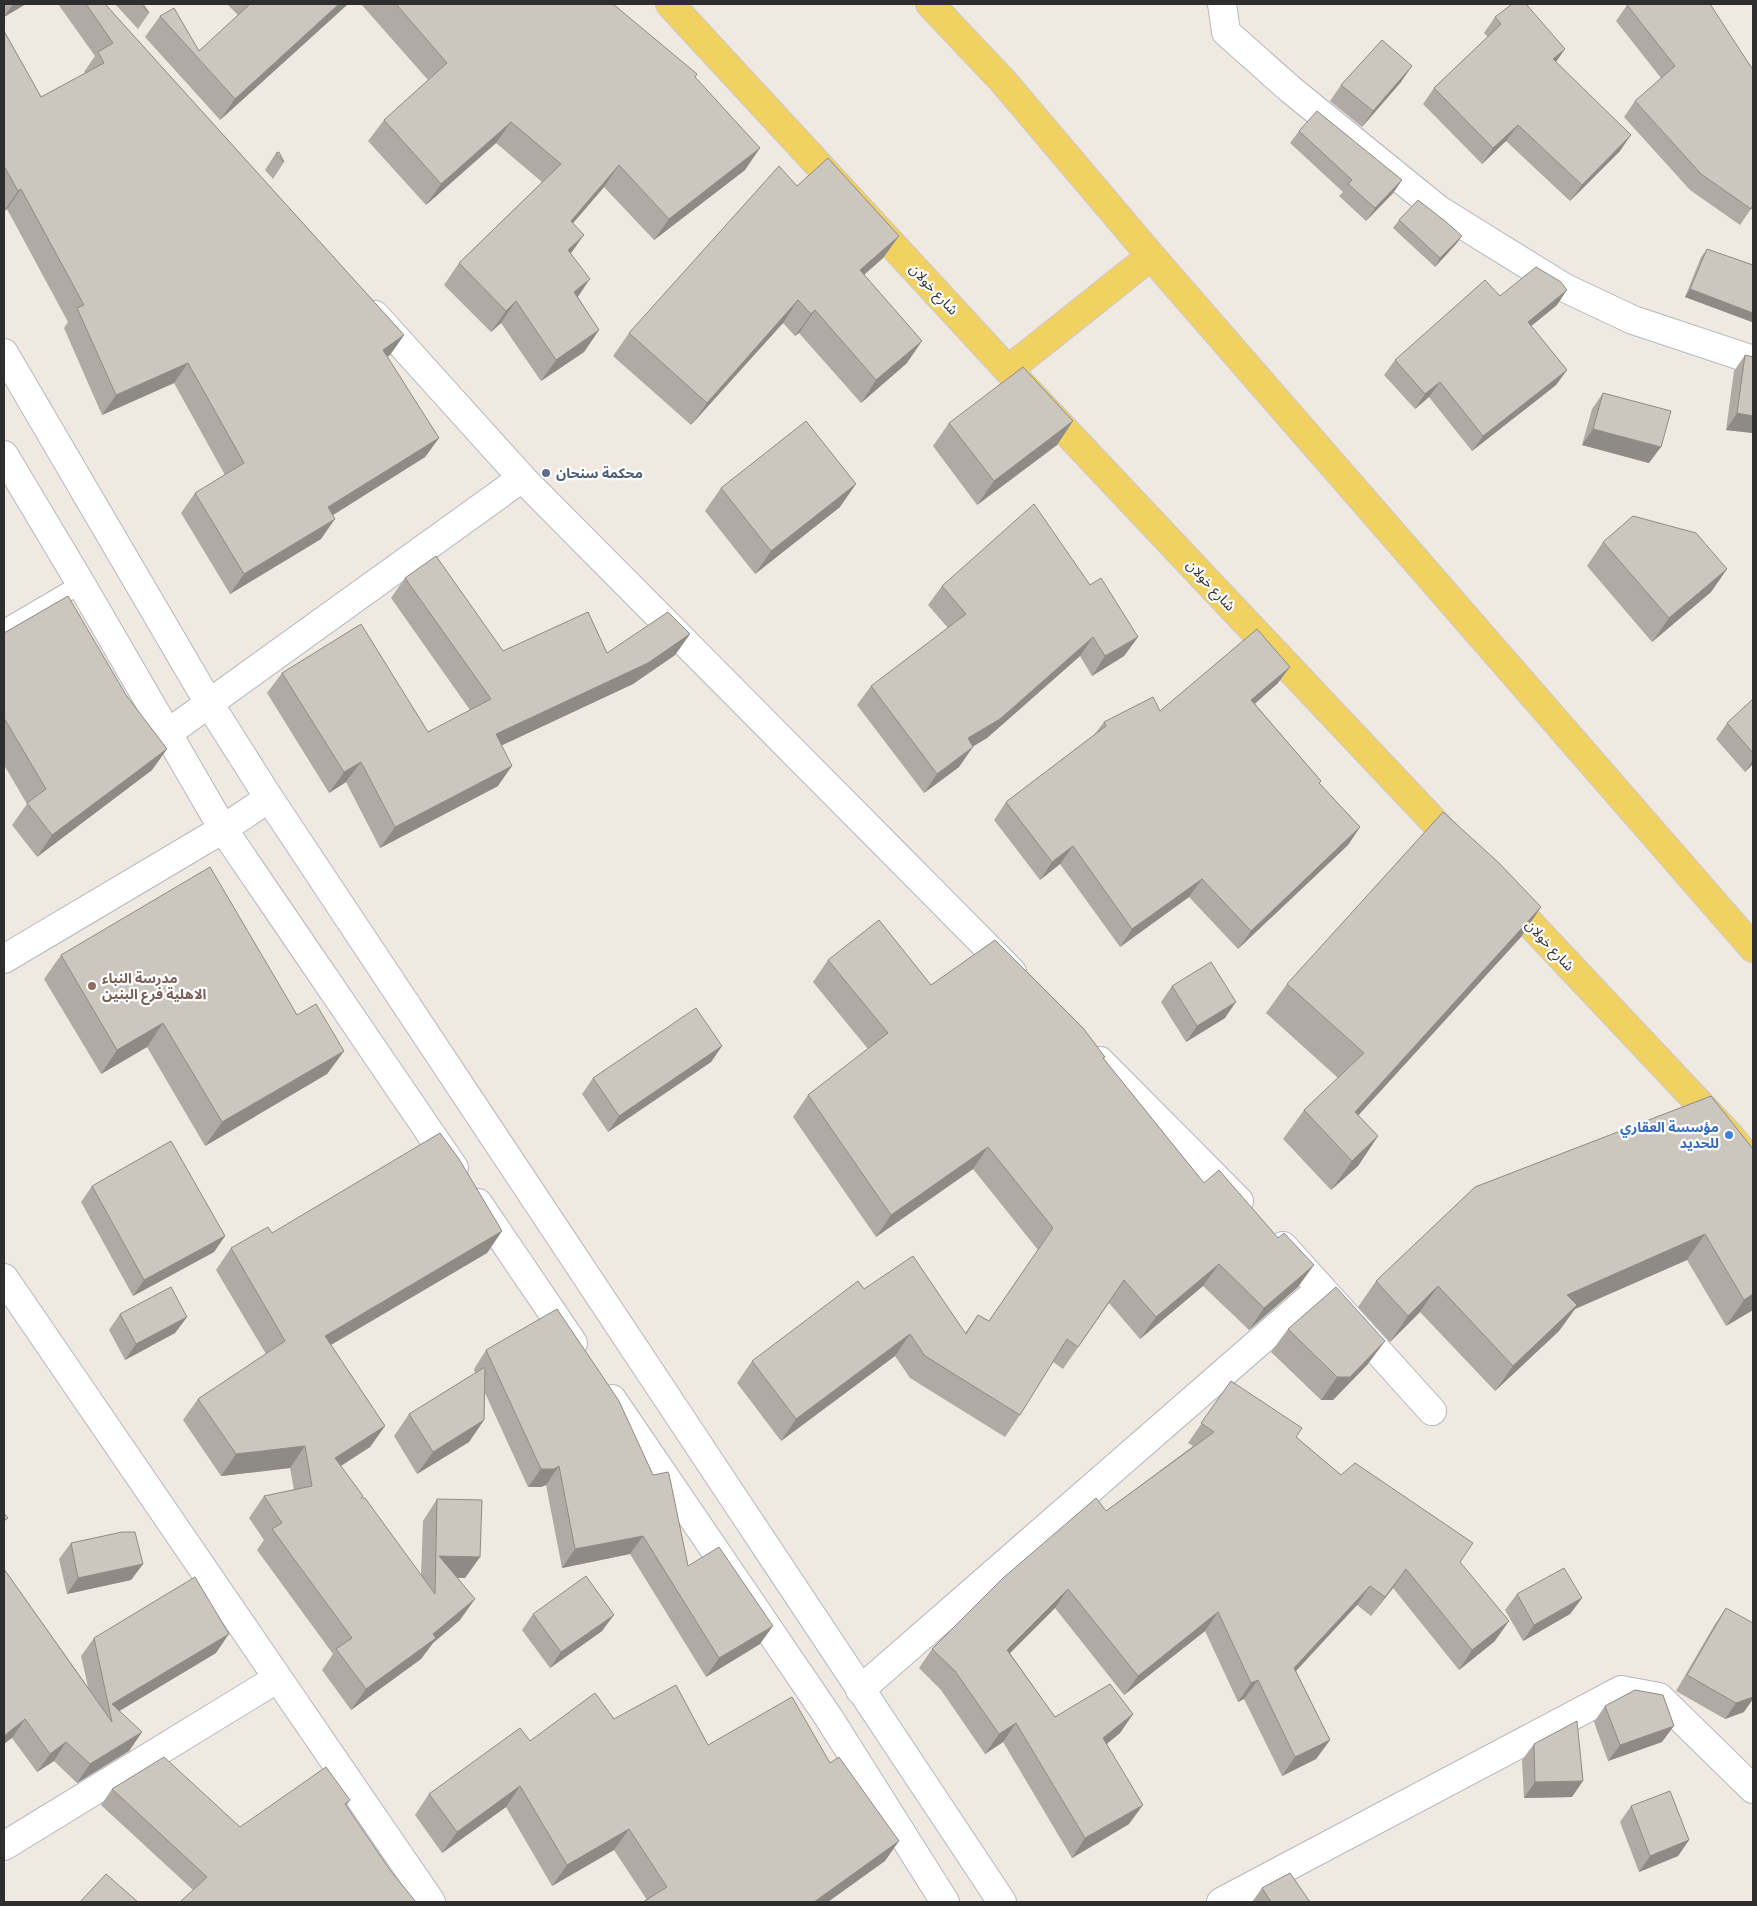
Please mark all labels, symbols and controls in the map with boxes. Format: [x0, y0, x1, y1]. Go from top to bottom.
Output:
street label: شارع خولان [904, 260, 962, 320]
place label: محكمة سنحان [556, 464, 643, 482]
marker: محكمة سنحان [540, 467, 552, 479]
street label: شارع خولان [1181, 556, 1239, 616]
street label: شارع خولان [1520, 916, 1578, 976]
place label: مدرسة النباء الاهلية فرع البنين [102, 969, 207, 1005]
marker: مدرسة النباء الاهلية فرع البنين [86, 980, 98, 992]
place label: مؤسسة العقاري للحديد [1620, 1118, 1719, 1152]
marker: مؤسسة العقاري للحديد [1723, 1129, 1735, 1141]

